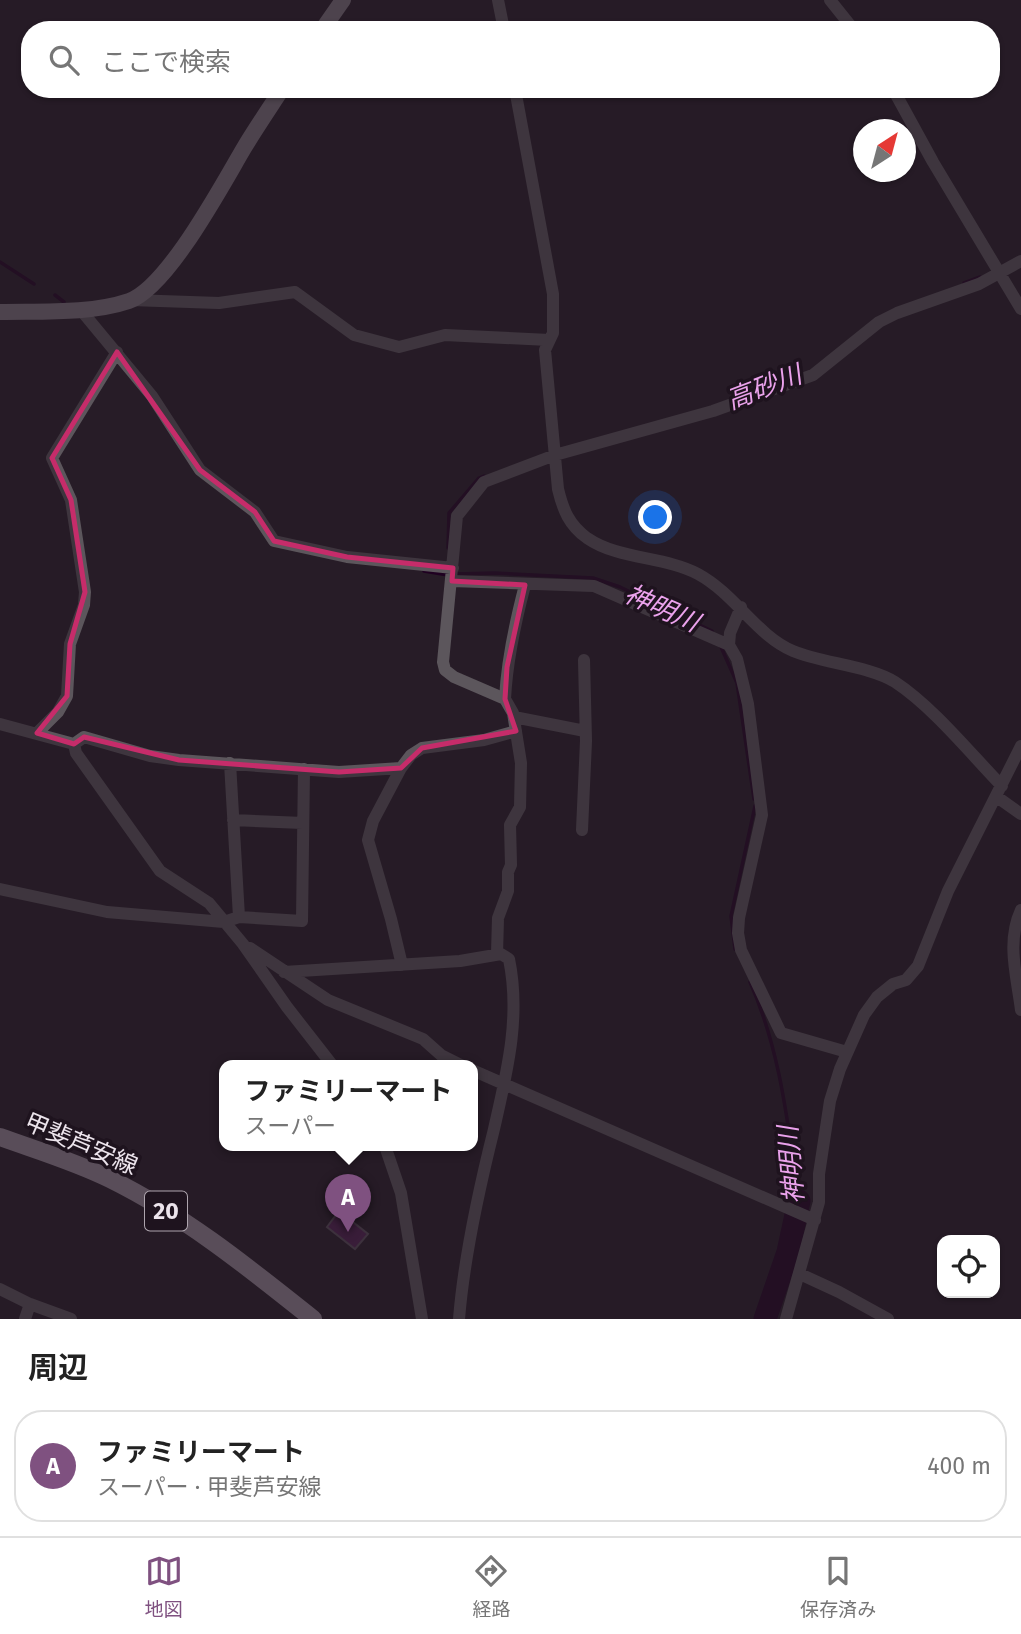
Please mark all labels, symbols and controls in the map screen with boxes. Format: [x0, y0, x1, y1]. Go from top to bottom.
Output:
search box [21, 21, 1000, 98]
icon: search [45, 41, 83, 79]
text: ここで検索 [101, 47, 231, 78]
north arrow [853, 119, 916, 182]
water label: 高砂川 [722, 358, 809, 416]
your location [638, 500, 672, 534]
water label: 神明川 [620, 578, 706, 640]
popup [219, 1060, 478, 1151]
text: ファミリーマート [244, 1076, 453, 1107]
street label: 甲斐芦安線 [20, 1108, 142, 1180]
text: スーパー [244, 1112, 336, 1140]
water label: 神明川 [772, 1122, 810, 1205]
pin: A [325, 1174, 371, 1232]
road number: 20 [145, 1192, 187, 1230]
map controls [937, 1235, 1000, 1298]
button: locate [937, 1235, 1000, 1298]
text: 周辺 [28, 1350, 88, 1386]
text: ファミリーマート [97, 1437, 305, 1468]
text: A [46, 1452, 60, 1480]
text: 400 m [927, 1452, 991, 1480]
text: スーパー · 甲斐芦安線 [97, 1473, 321, 1501]
tab: 地図 [145, 1552, 183, 1621]
tab: 経路 [472, 1552, 510, 1621]
tab: 保存済み [800, 1552, 876, 1621]

